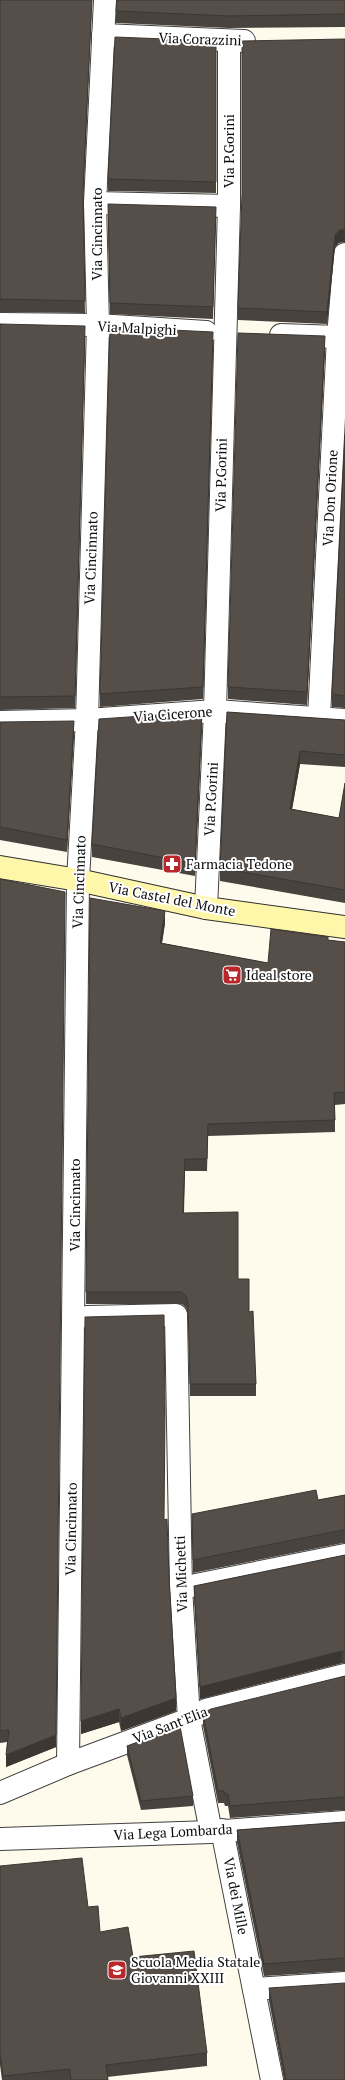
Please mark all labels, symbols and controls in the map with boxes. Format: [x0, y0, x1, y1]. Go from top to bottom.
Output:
street label: Via Corazzini [158, 28, 242, 49]
street label: Via P.Gorini [219, 114, 238, 188]
street label: Via Cincinnato [87, 187, 106, 281]
street label: Via Malpighi [97, 316, 177, 339]
street label: Via P.Gorini [210, 438, 231, 512]
street label: Via Don Orione [317, 449, 342, 547]
street label: Via Cincinnato [79, 511, 102, 605]
street label: Via Cicerone [133, 701, 213, 726]
street label: Via P.Gorini [199, 762, 222, 836]
street label: Via Cincinnato [67, 835, 90, 929]
pharmacy icon: Farmacia Tedone [161, 853, 183, 875]
place label: Farmacia Tedone [186, 854, 292, 873]
street label: Via Castel del Monte [107, 877, 237, 920]
supermarket icon: Ideal store [221, 964, 243, 986]
place label: Ideal store [246, 965, 312, 984]
street label: Via Cincinnato [65, 1158, 84, 1252]
street label: Via Cincinnato [60, 1482, 81, 1576]
street label: Via Michetti [170, 1535, 191, 1613]
street label: Via Sant'Elia [130, 1702, 210, 1748]
street label: Via Lega Lombarda [113, 1819, 233, 1844]
street label: Via dei Mille [220, 1856, 253, 1936]
place label: Scuola Media Statale Giovanni XXIII [131, 1952, 260, 1987]
school or university icon: Scuola Media Statale Giovanni XXIII [106, 1959, 128, 1981]

